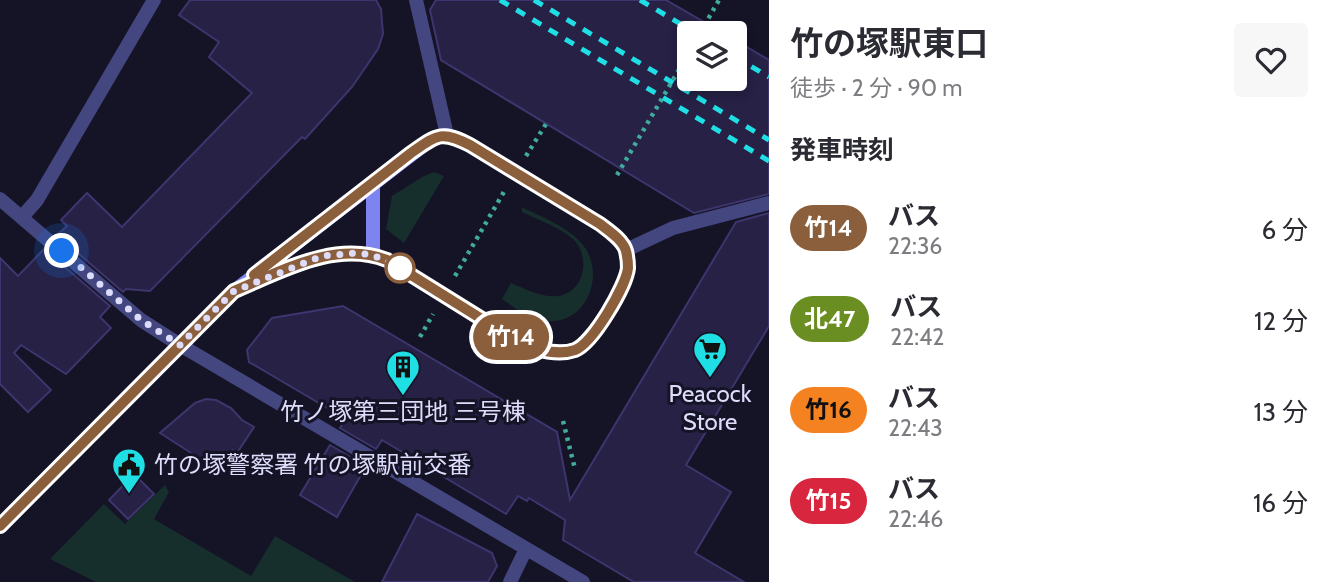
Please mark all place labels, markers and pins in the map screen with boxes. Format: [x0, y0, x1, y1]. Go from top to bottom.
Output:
unlabelled marker [385, 253, 415, 283]
supermarket icon: Peacock Store [691, 330, 729, 379]
building icon: 竹ノ塚第三団地 三号棟 [384, 348, 422, 397]
place label: Peacock Store [669, 379, 752, 436]
place label: 竹ノ塚第三団地 三号棟 [280, 397, 526, 426]
public building icon: 竹の塚警察署 竹の塚駅前交番 [110, 446, 148, 495]
place label: 竹の塚警察署 竹の塚駅前交番 [154, 450, 471, 479]

